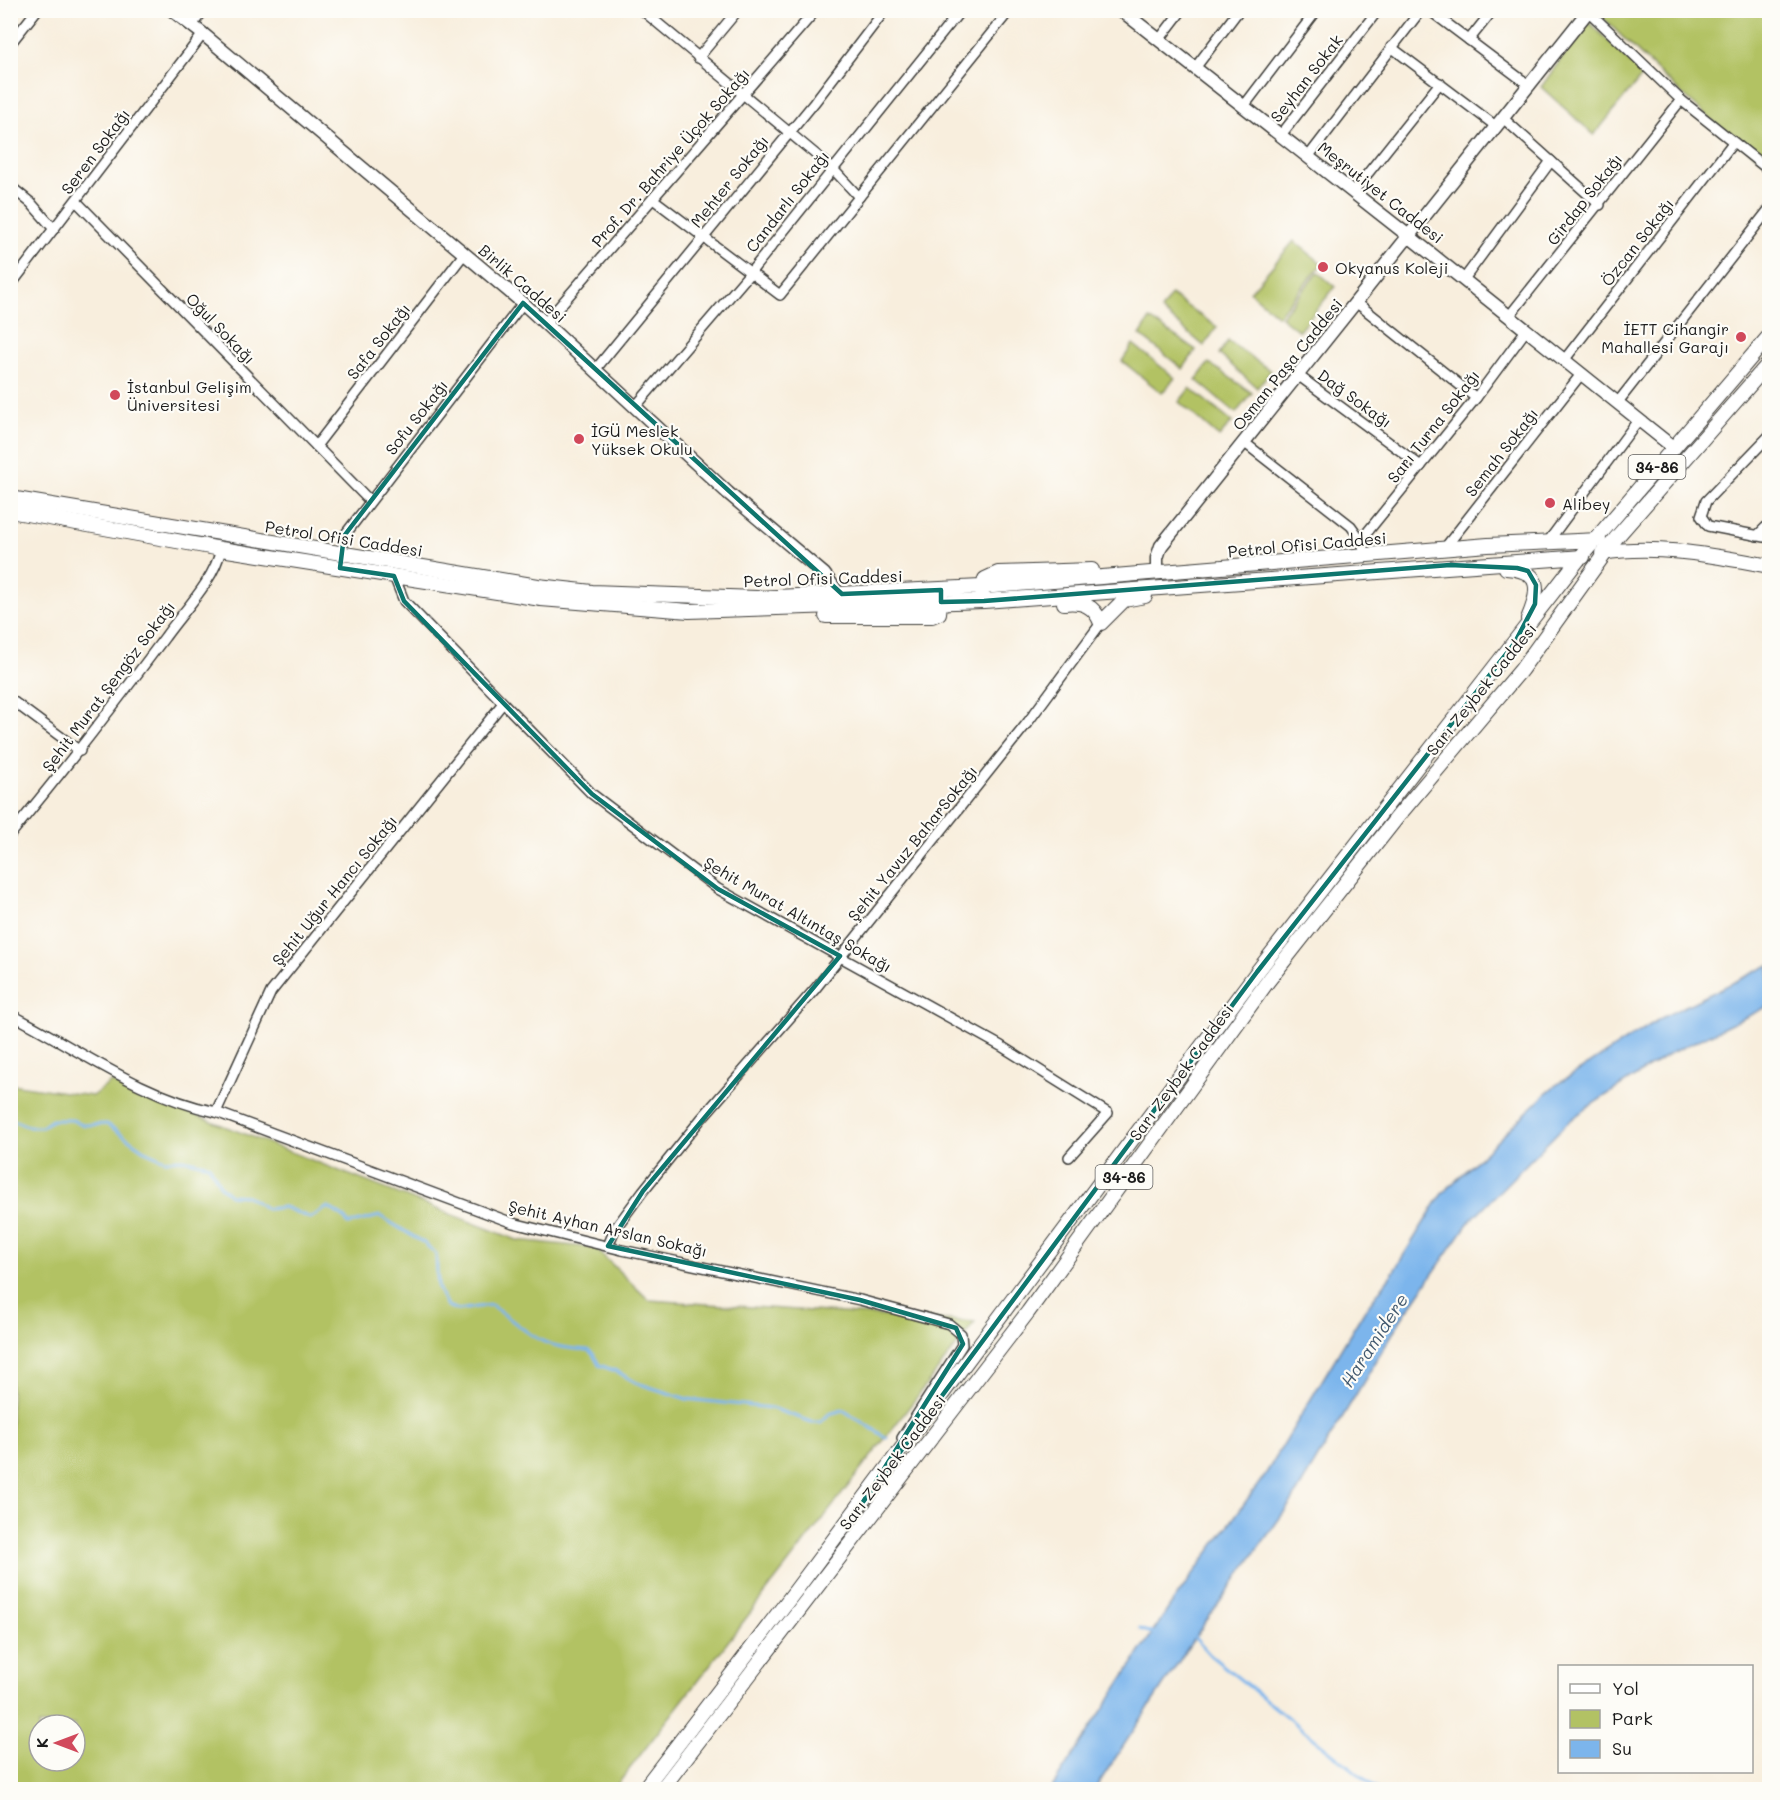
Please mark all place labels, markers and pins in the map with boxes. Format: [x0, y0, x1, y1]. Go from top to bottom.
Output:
place label: Okyanus Koleji [1335, 257, 1448, 278]
marker: Okyanus Koleji [1316, 260, 1330, 274]
place label: İETT Cihangir Mahallesi Garajı [1601, 318, 1729, 357]
marker: İETT Cihangir Mahallesi Garajı [1734, 330, 1748, 344]
place label: İstanbul Gelişim Üniversitesi [127, 376, 252, 415]
marker: İstanbul Gelişim Üniversitesi [108, 388, 122, 402]
place label: İGÜ Meslek Yüksek Okulu [591, 420, 693, 459]
marker: İGÜ Meslek Yüksek Okulu [572, 432, 586, 446]
place label: Alibey [1562, 493, 1610, 514]
marker: Alibey [1543, 496, 1557, 510]

